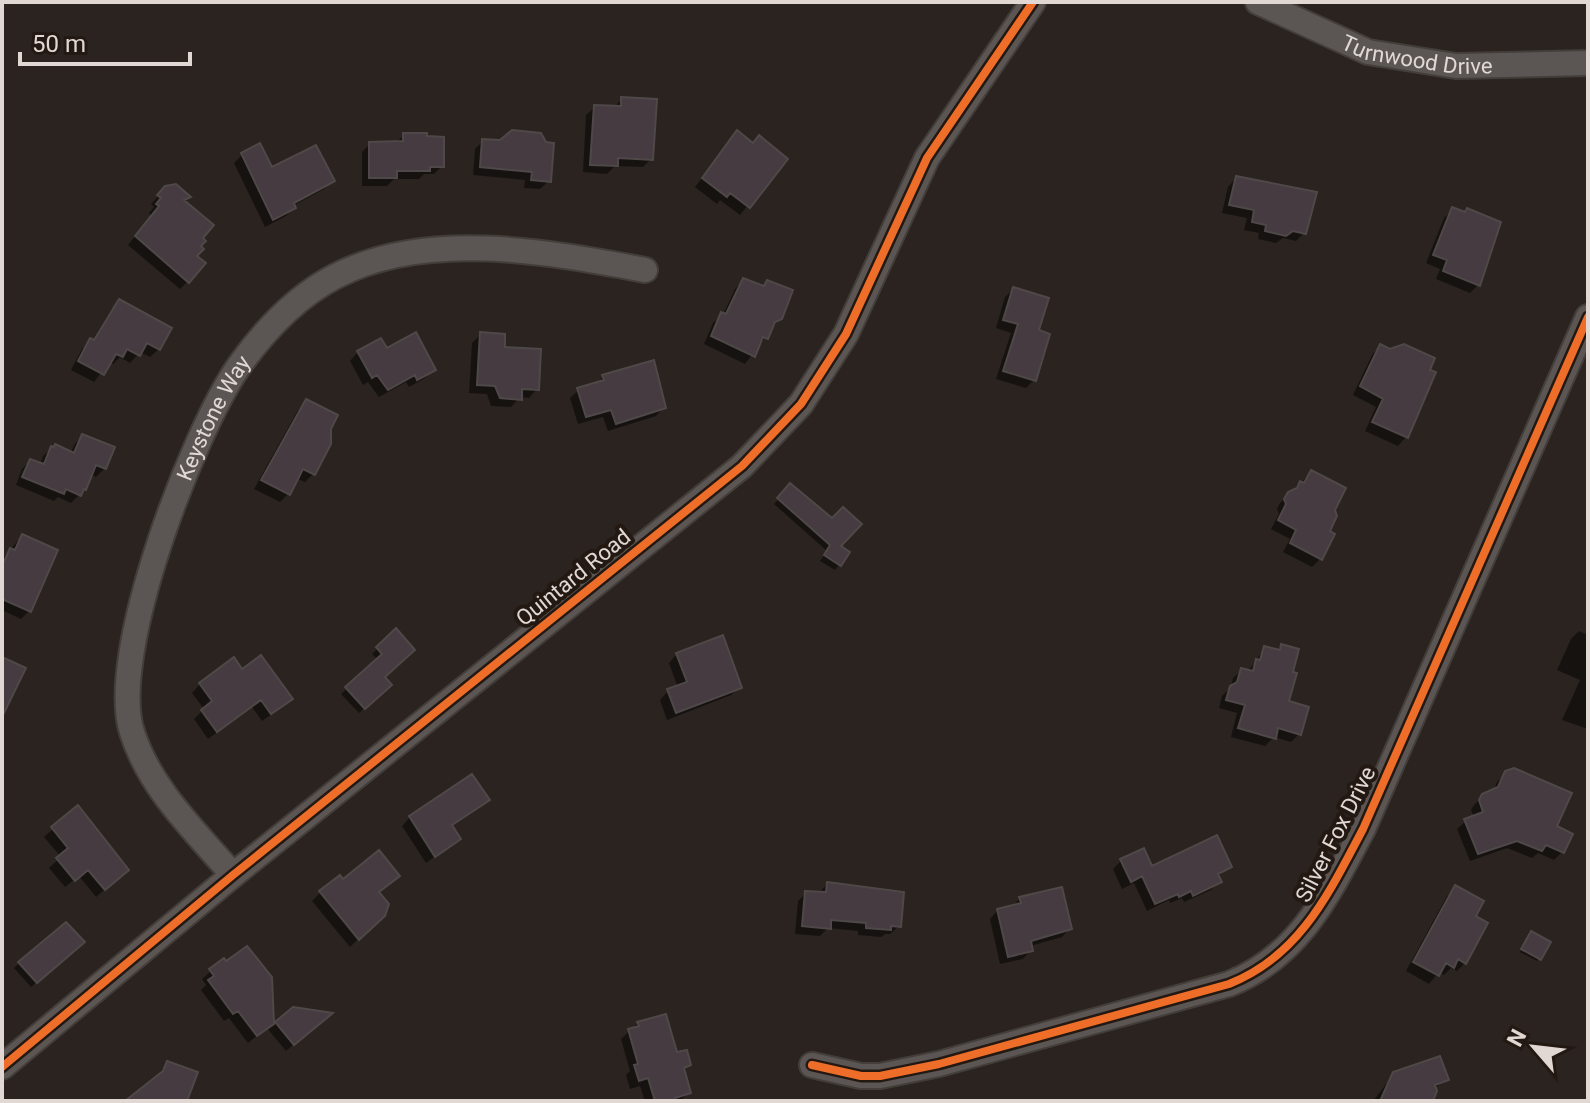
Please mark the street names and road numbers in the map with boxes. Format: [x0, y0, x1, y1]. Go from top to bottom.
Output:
street label: Turnwood Drive [1338, 30, 1493, 79]
street label: Keystone Way [172, 350, 256, 484]
street label: Quintard Road [511, 524, 635, 631]
street label: Silver Fox Drive [1291, 762, 1380, 906]

